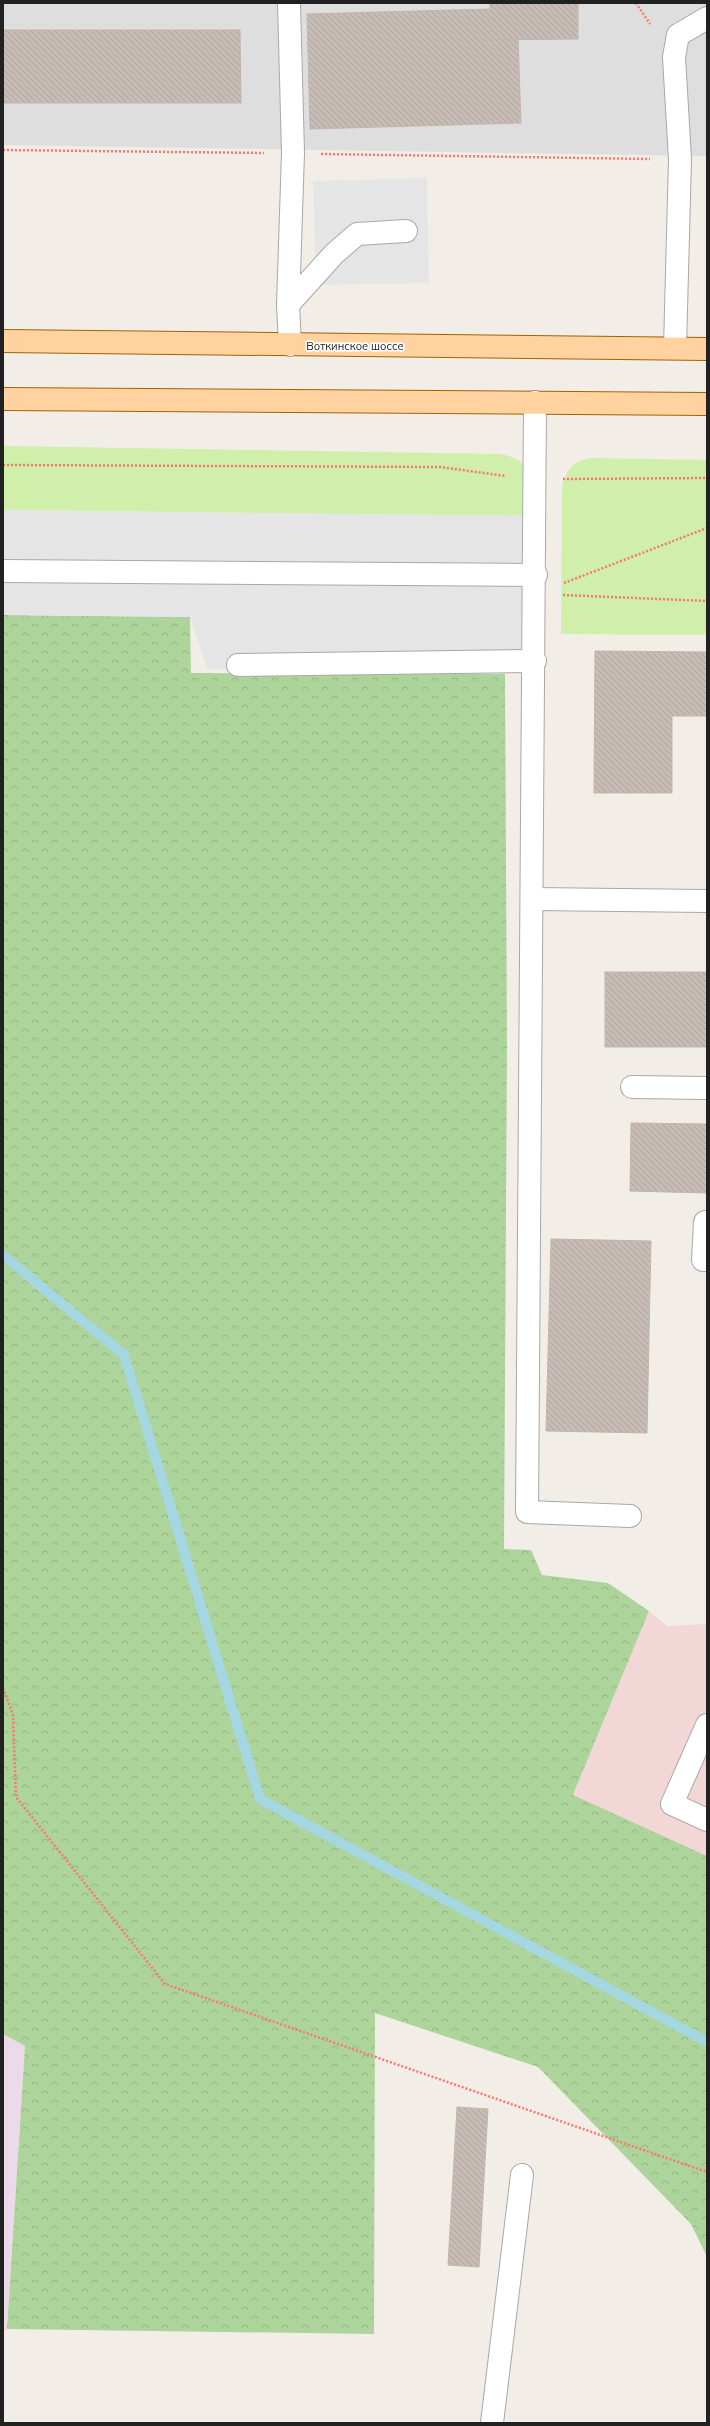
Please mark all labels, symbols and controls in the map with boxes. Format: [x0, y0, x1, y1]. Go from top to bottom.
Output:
street label: Воткинское шоссе [306, 339, 404, 353]

